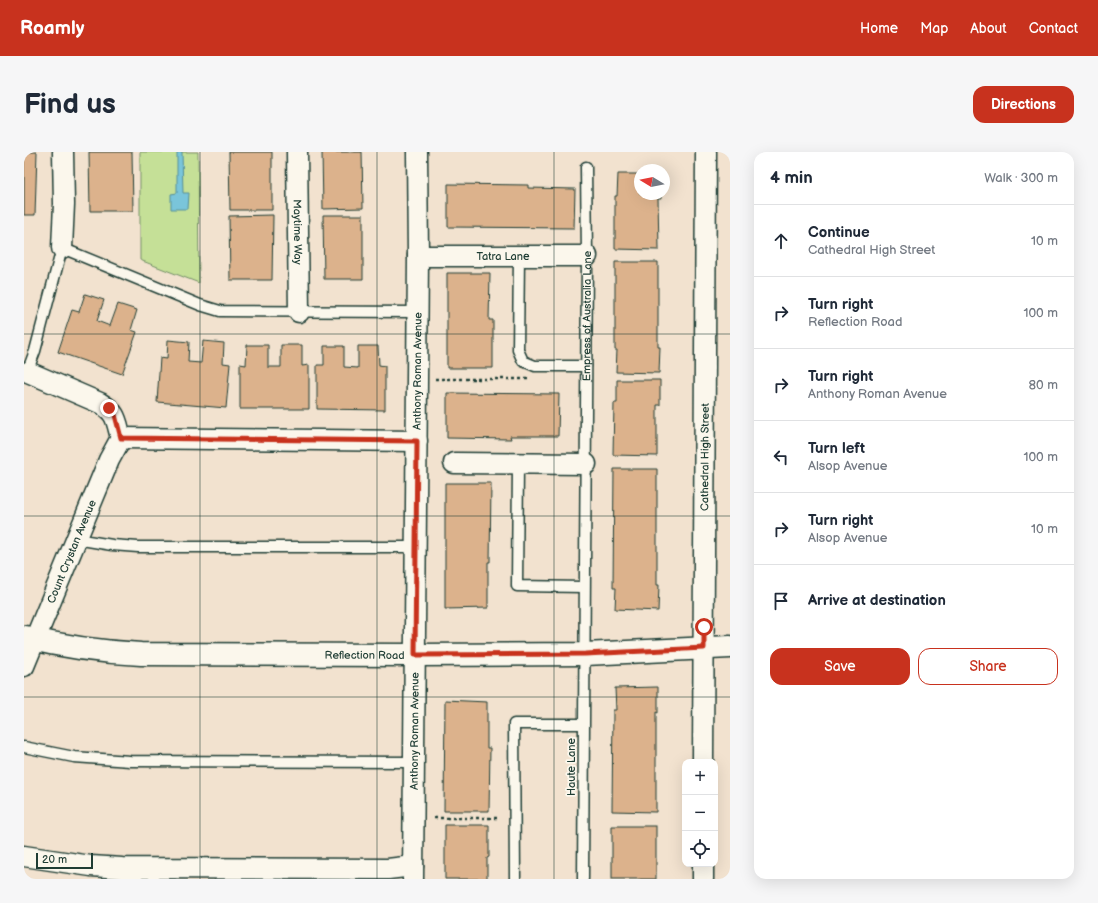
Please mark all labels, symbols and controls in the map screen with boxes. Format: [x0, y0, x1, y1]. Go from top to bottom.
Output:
text: Roamly [20, 17, 84, 40]
text: Home [860, 20, 898, 37]
text: Map [920, 20, 948, 37]
text: About [970, 20, 1007, 37]
text: Contact [1029, 20, 1078, 37]
button: Directions [973, 86, 1074, 123]
text: Find us [24, 88, 116, 121]
north arrow [634, 164, 670, 200]
text: 4 min [770, 168, 813, 188]
text: Walk · 300 m [984, 170, 1058, 186]
street label: Maytime Way [291, 199, 304, 265]
text: Continue [808, 223, 870, 242]
icon: ahead [770, 230, 792, 252]
text: 10 m [1031, 233, 1058, 249]
text: Cathedral High Street [808, 242, 935, 258]
street label: Tatra Lane [476, 250, 530, 263]
street label: Empress of Australia Lane [580, 250, 594, 381]
text: Turn right [808, 295, 873, 314]
icon: right [770, 302, 792, 324]
text: 100 m [1023, 305, 1058, 321]
street label: Anthony Roman Avenue [411, 312, 425, 430]
text: Reflection Road [808, 314, 902, 330]
text: Turn right [808, 367, 873, 386]
icon: right [770, 374, 792, 396]
text: 80 m [1029, 377, 1058, 393]
text: Anthony Roman Avenue [808, 386, 947, 402]
route end [100, 399, 118, 417]
street label: Cathedral High Street [698, 402, 712, 511]
text: Turn left [808, 439, 865, 458]
icon: left [770, 446, 792, 468]
text: 100 m [1023, 449, 1058, 465]
text: Alsop Avenue [808, 458, 887, 474]
street label: Count Crystan Avenue [45, 497, 99, 605]
text: Turn right [808, 511, 873, 530]
icon: right [770, 518, 792, 540]
text: 10 m [1031, 521, 1058, 537]
text: Alsop Avenue [808, 530, 887, 546]
icon: arrive [770, 590, 792, 612]
text: Arrive at destination [808, 591, 946, 610]
route start [695, 618, 713, 636]
button: Save [770, 648, 910, 685]
button: Share [918, 648, 1058, 685]
street label: Reflection Road [325, 649, 405, 662]
street label: Anthony Roman Avenue [408, 672, 422, 790]
street label: Haute Lane [565, 738, 578, 796]
map controls [682, 759, 718, 867]
button: + [682, 759, 718, 795]
button: − [682, 795, 718, 831]
button: locate [682, 831, 718, 867]
scale bar [36, 851, 93, 870]
text: 20 m [42, 853, 67, 866]

